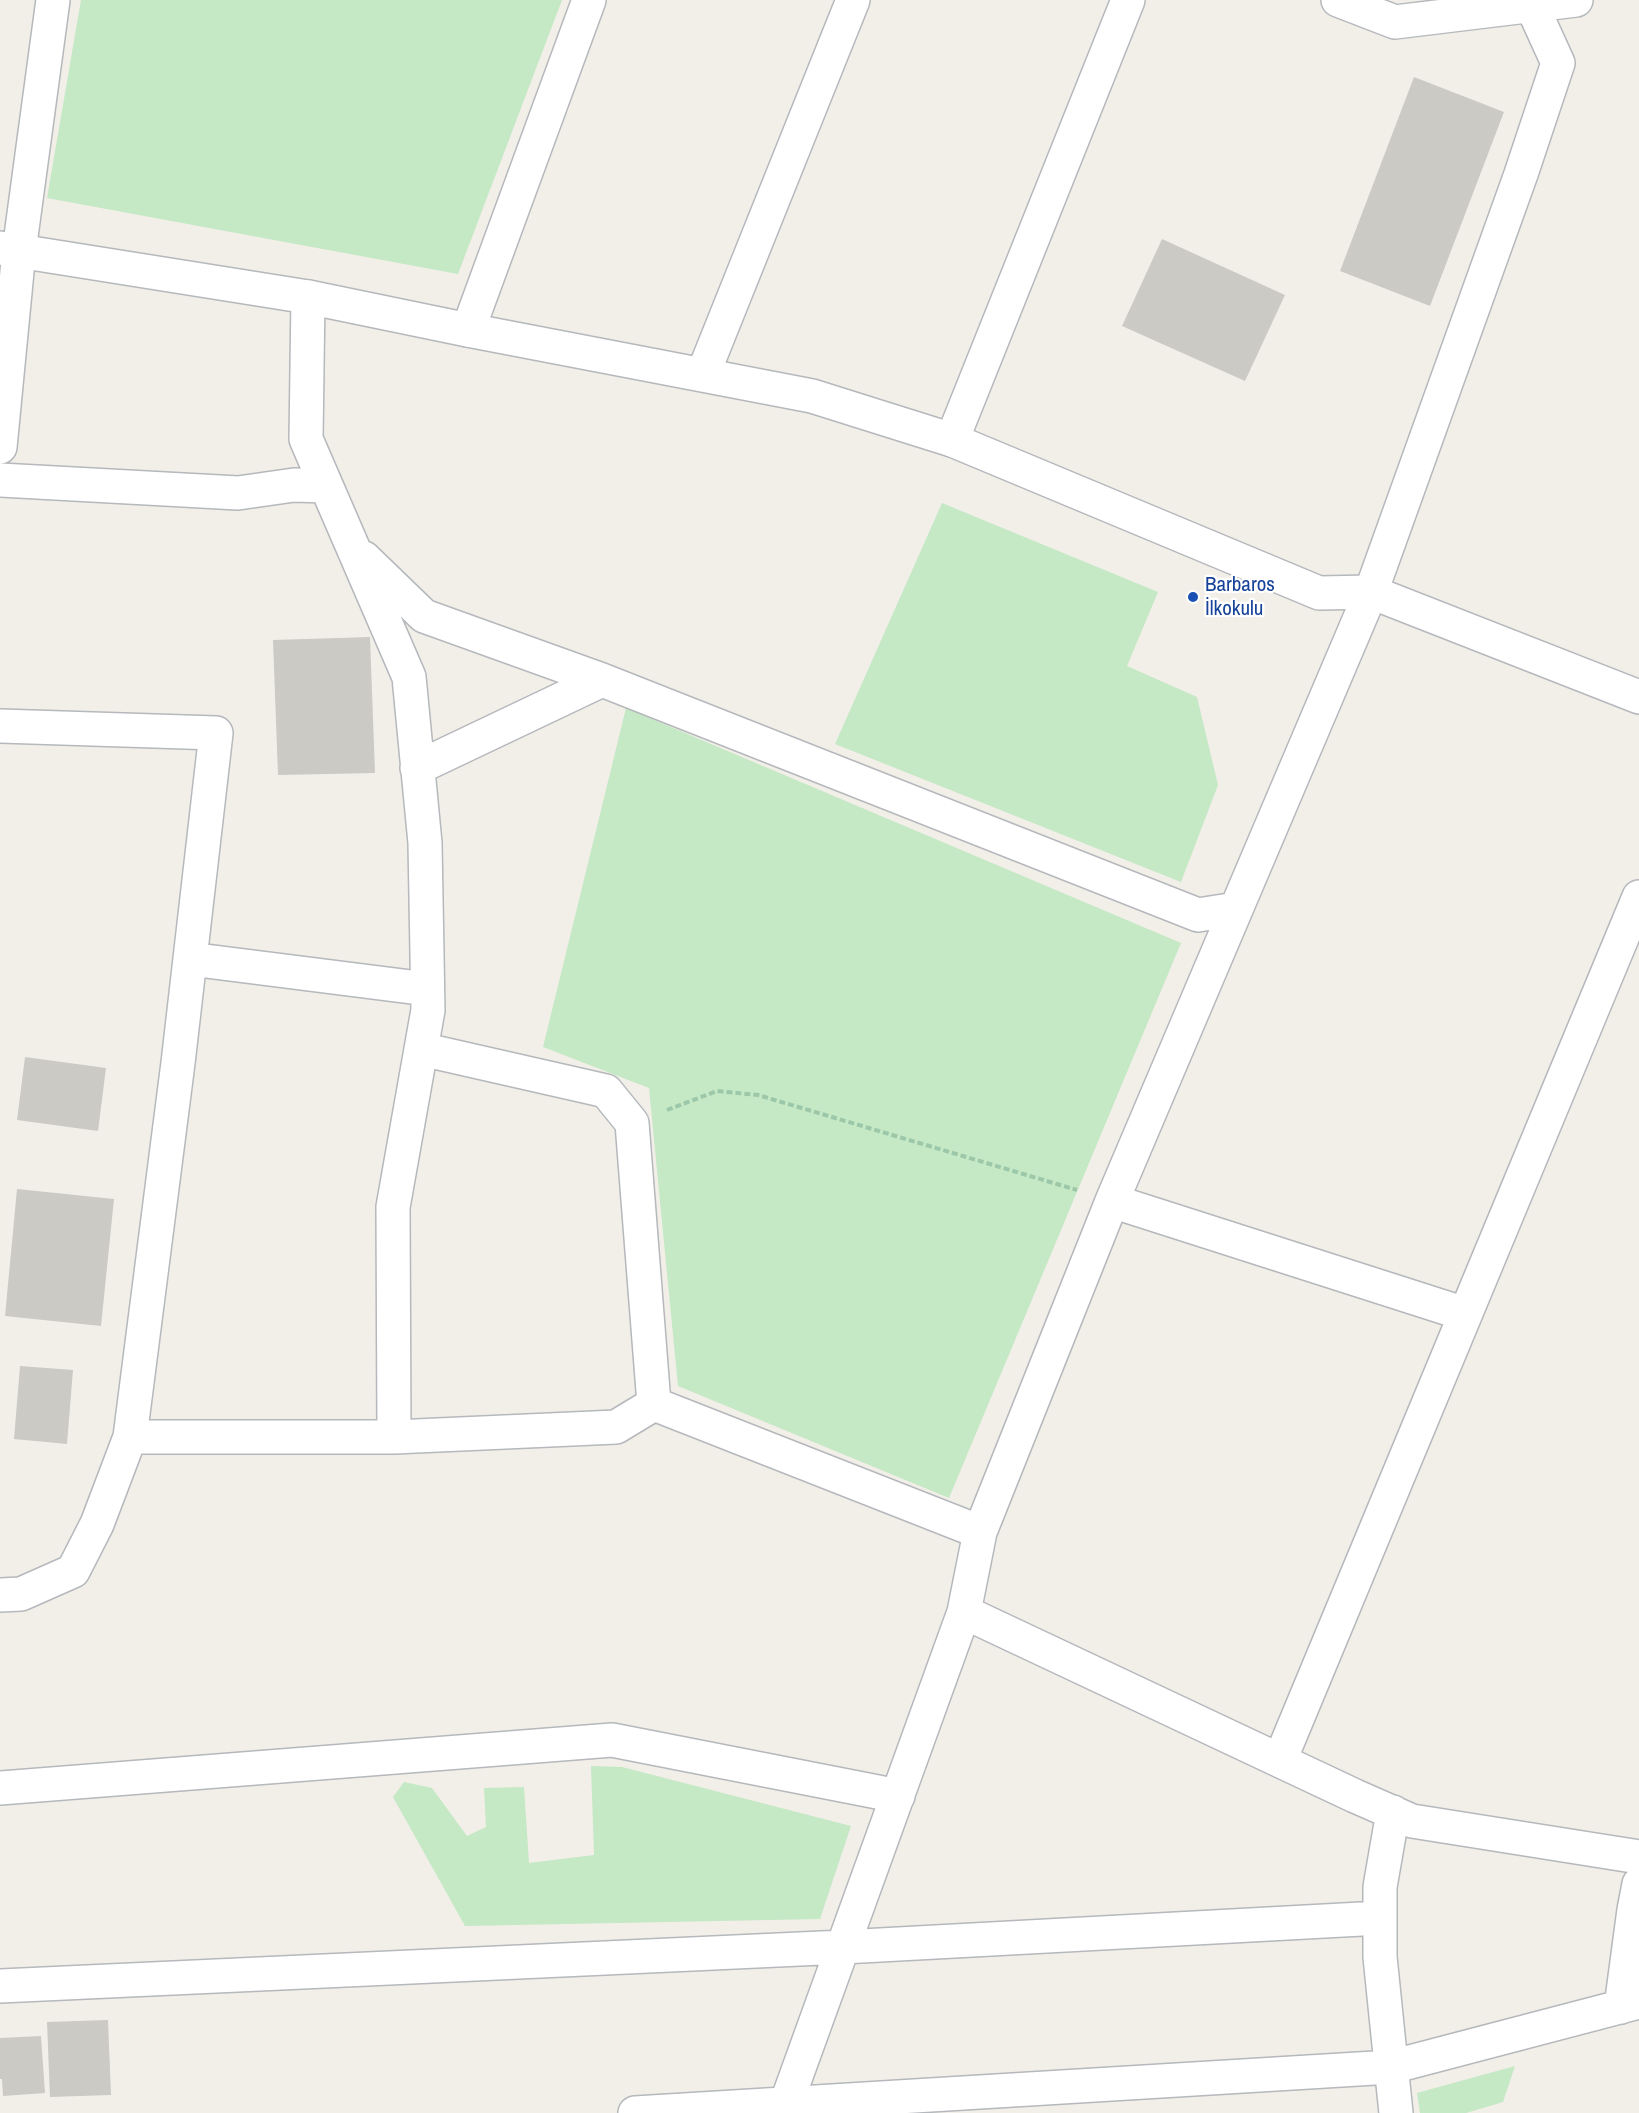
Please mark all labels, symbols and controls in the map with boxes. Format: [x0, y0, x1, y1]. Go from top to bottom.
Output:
place label: Barbaros İlkokulu [1205, 572, 1275, 622]
marker: Barbaros İlkokulu [1186, 590, 1200, 604]

